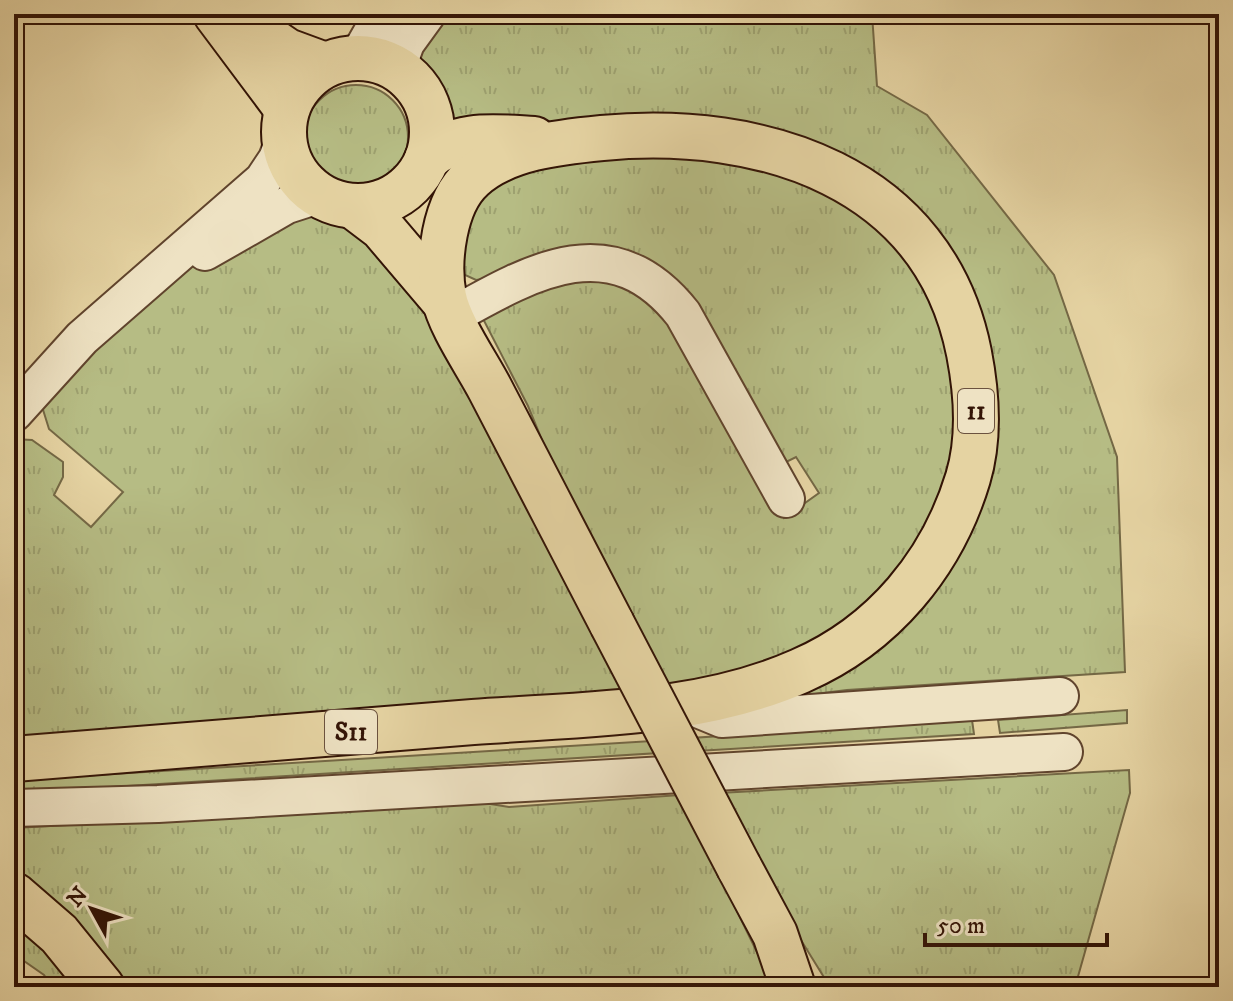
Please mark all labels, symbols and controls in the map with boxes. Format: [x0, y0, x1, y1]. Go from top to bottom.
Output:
road number: 11 [958, 389, 994, 433]
road number: S11 [325, 710, 377, 754]
north arrow [52, 869, 132, 949]
text: N [62, 882, 94, 913]
scale bar [925, 897, 1107, 947]
text: 50 m [937, 911, 985, 941]

